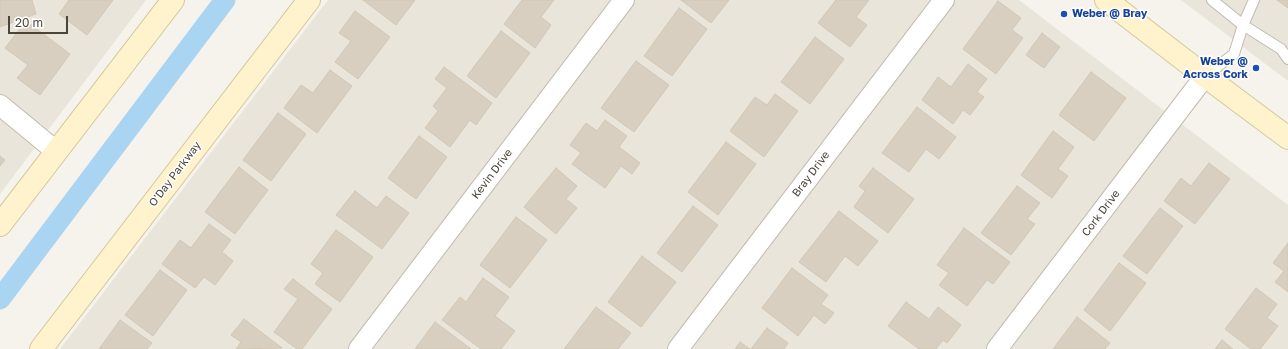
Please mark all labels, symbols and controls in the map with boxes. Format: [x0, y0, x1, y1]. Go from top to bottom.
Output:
place label: Weber @ Bray [1072, 7, 1147, 21]
scale bar [10, 8, 70, 34]
marker: Weber @ Bray [1059, 9, 1069, 19]
text: 20 m [15, 15, 43, 30]
place label: Weber @ Across Cork [1183, 55, 1248, 81]
marker: Weber @ Across Cork [1251, 63, 1261, 73]
street label: O'Day Parkway [146, 139, 204, 209]
street label: Kevin Drive [469, 146, 515, 202]
street label: Bray Drive [790, 149, 832, 199]
street label: Cork Drive [1079, 187, 1123, 239]

